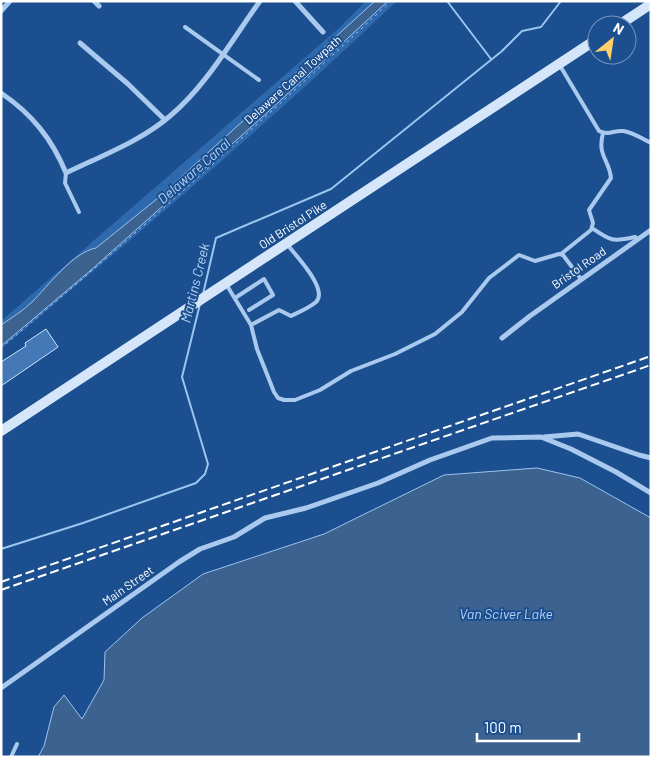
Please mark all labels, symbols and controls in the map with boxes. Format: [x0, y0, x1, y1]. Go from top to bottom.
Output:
north arrow [587, 15, 637, 65]
text: N [610, 19, 627, 38]
street label: Delaware Canal Towpath [241, 32, 344, 127]
water label: Delaware Canal [154, 134, 234, 207]
street label: Old Bristol Pike [256, 197, 329, 251]
water label: Martins Creek [176, 241, 213, 325]
street label: Bristol Road [549, 243, 608, 291]
street label: Main Street [99, 562, 156, 608]
water label: Van Sciver Lake [459, 605, 553, 622]
scale bar [477, 710, 580, 742]
text: 100 m [484, 718, 522, 736]

